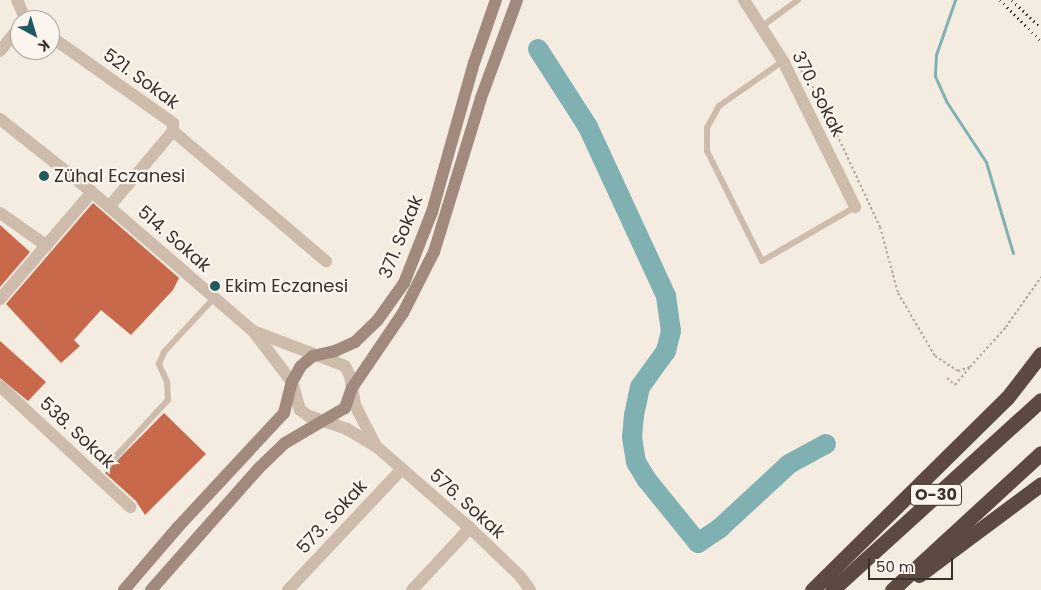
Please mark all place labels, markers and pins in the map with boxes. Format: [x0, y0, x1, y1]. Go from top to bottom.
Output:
place label: Zühal Eczanesi [54, 165, 185, 187]
marker: Zühal Eczanesi [38, 170, 50, 182]
place label: Ekim Eczanesi [225, 275, 348, 297]
marker: Ekim Eczanesi [209, 280, 221, 292]

